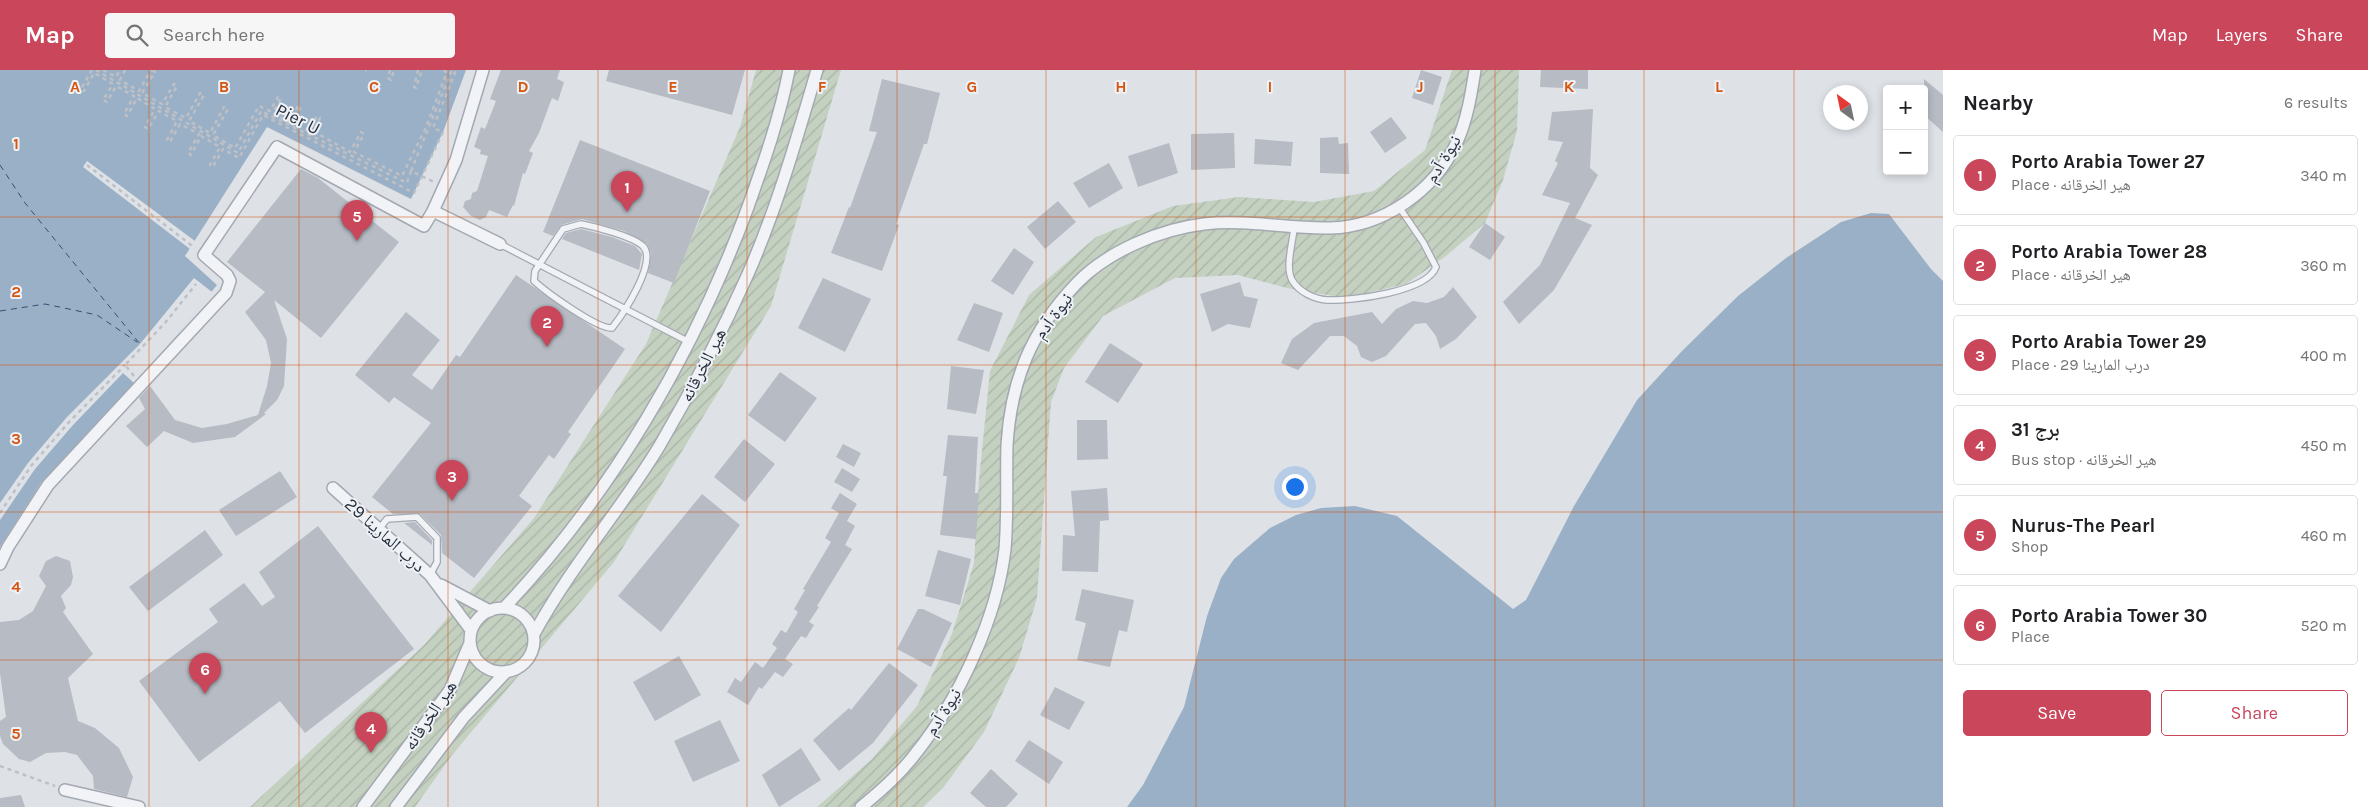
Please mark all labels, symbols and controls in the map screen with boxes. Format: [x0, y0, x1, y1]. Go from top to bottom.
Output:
search box [105, 13, 455, 58]
text: Map [25, 21, 75, 49]
icon: search [123, 21, 151, 49]
text: Search here [163, 24, 265, 46]
text: Map [2152, 24, 2188, 46]
text: Layers [2216, 24, 2268, 46]
text: Share [2296, 24, 2343, 46]
text: A [70, 77, 80, 96]
text: B [219, 77, 229, 96]
text: C [369, 77, 379, 96]
text: D [518, 77, 529, 96]
text: E [668, 77, 678, 96]
text: F [818, 77, 827, 96]
text: G [967, 77, 977, 96]
text: H [1115, 77, 1127, 96]
text: I [1268, 77, 1272, 96]
text: J [1416, 77, 1424, 96]
text: K [1564, 77, 1575, 96]
text: L [1715, 77, 1723, 96]
north arrow [1823, 85, 1868, 130]
map controls [1883, 85, 1928, 175]
button: + [1883, 85, 1928, 130]
text: Nearby [1963, 91, 2033, 115]
text: 6 results [2284, 93, 2348, 112]
street label: Pier U [272, 99, 324, 139]
button: − [1883, 130, 1928, 175]
street label: نيوة آدم [1420, 131, 1467, 187]
text: 1 [13, 134, 19, 153]
text: Porto Arabia Tower 27 [2011, 151, 2204, 173]
text: 1 [1977, 166, 1983, 185]
text: 340 m [2300, 166, 2347, 185]
pin: 1 [611, 171, 643, 212]
text: Place · هير الخرقانه [2011, 175, 2131, 194]
pin: 5 [341, 200, 373, 241]
text: Porto Arabia Tower 28 [2011, 241, 2207, 263]
text: 2 [1975, 256, 1985, 275]
text: 360 m [2300, 256, 2347, 275]
text: Place · هير الخرقانه [2011, 265, 2131, 284]
text: 2 [11, 282, 21, 301]
street label: نيوة آدم [1029, 288, 1078, 344]
pin: 2 [531, 306, 563, 347]
street label: هير الخرقانه [675, 324, 731, 406]
text: Porto Arabia Tower 29 [2011, 331, 2207, 353]
text: 3 [1975, 346, 1985, 365]
text: 400 m [2300, 346, 2347, 365]
text: Place · درب المارينا 29 [2011, 355, 2150, 374]
text: برج 31 [2011, 419, 2060, 441]
text: 3 [11, 429, 21, 448]
text: 4 [1975, 436, 1985, 455]
text: 450 m [2301, 436, 2347, 455]
text: Bus stop · هير الخرقانه [2011, 450, 2157, 469]
pin: 3 [436, 460, 468, 501]
your location [1282, 474, 1308, 500]
street label: درب المارينا 29 [340, 493, 430, 577]
text: Nurus-The Pearl [2011, 515, 2155, 537]
text: 5 [1975, 526, 1985, 545]
text: 460 m [2301, 526, 2347, 545]
text: Shop [2011, 537, 2048, 556]
text: 4 [11, 577, 21, 596]
text: Porto Arabia Tower 30 [2011, 605, 2207, 627]
text: 6 [1975, 616, 1985, 635]
text: 520 m [2300, 616, 2347, 635]
text: Place [2011, 627, 2050, 646]
pin: 6 [189, 653, 221, 694]
street label: هير الخرقانه [399, 676, 461, 754]
street label: نيوة آدم [920, 684, 967, 740]
button: Save [1963, 690, 2151, 736]
button: Share [2161, 690, 2348, 736]
pin: 4 [355, 712, 387, 753]
text: 5 [11, 724, 21, 743]

